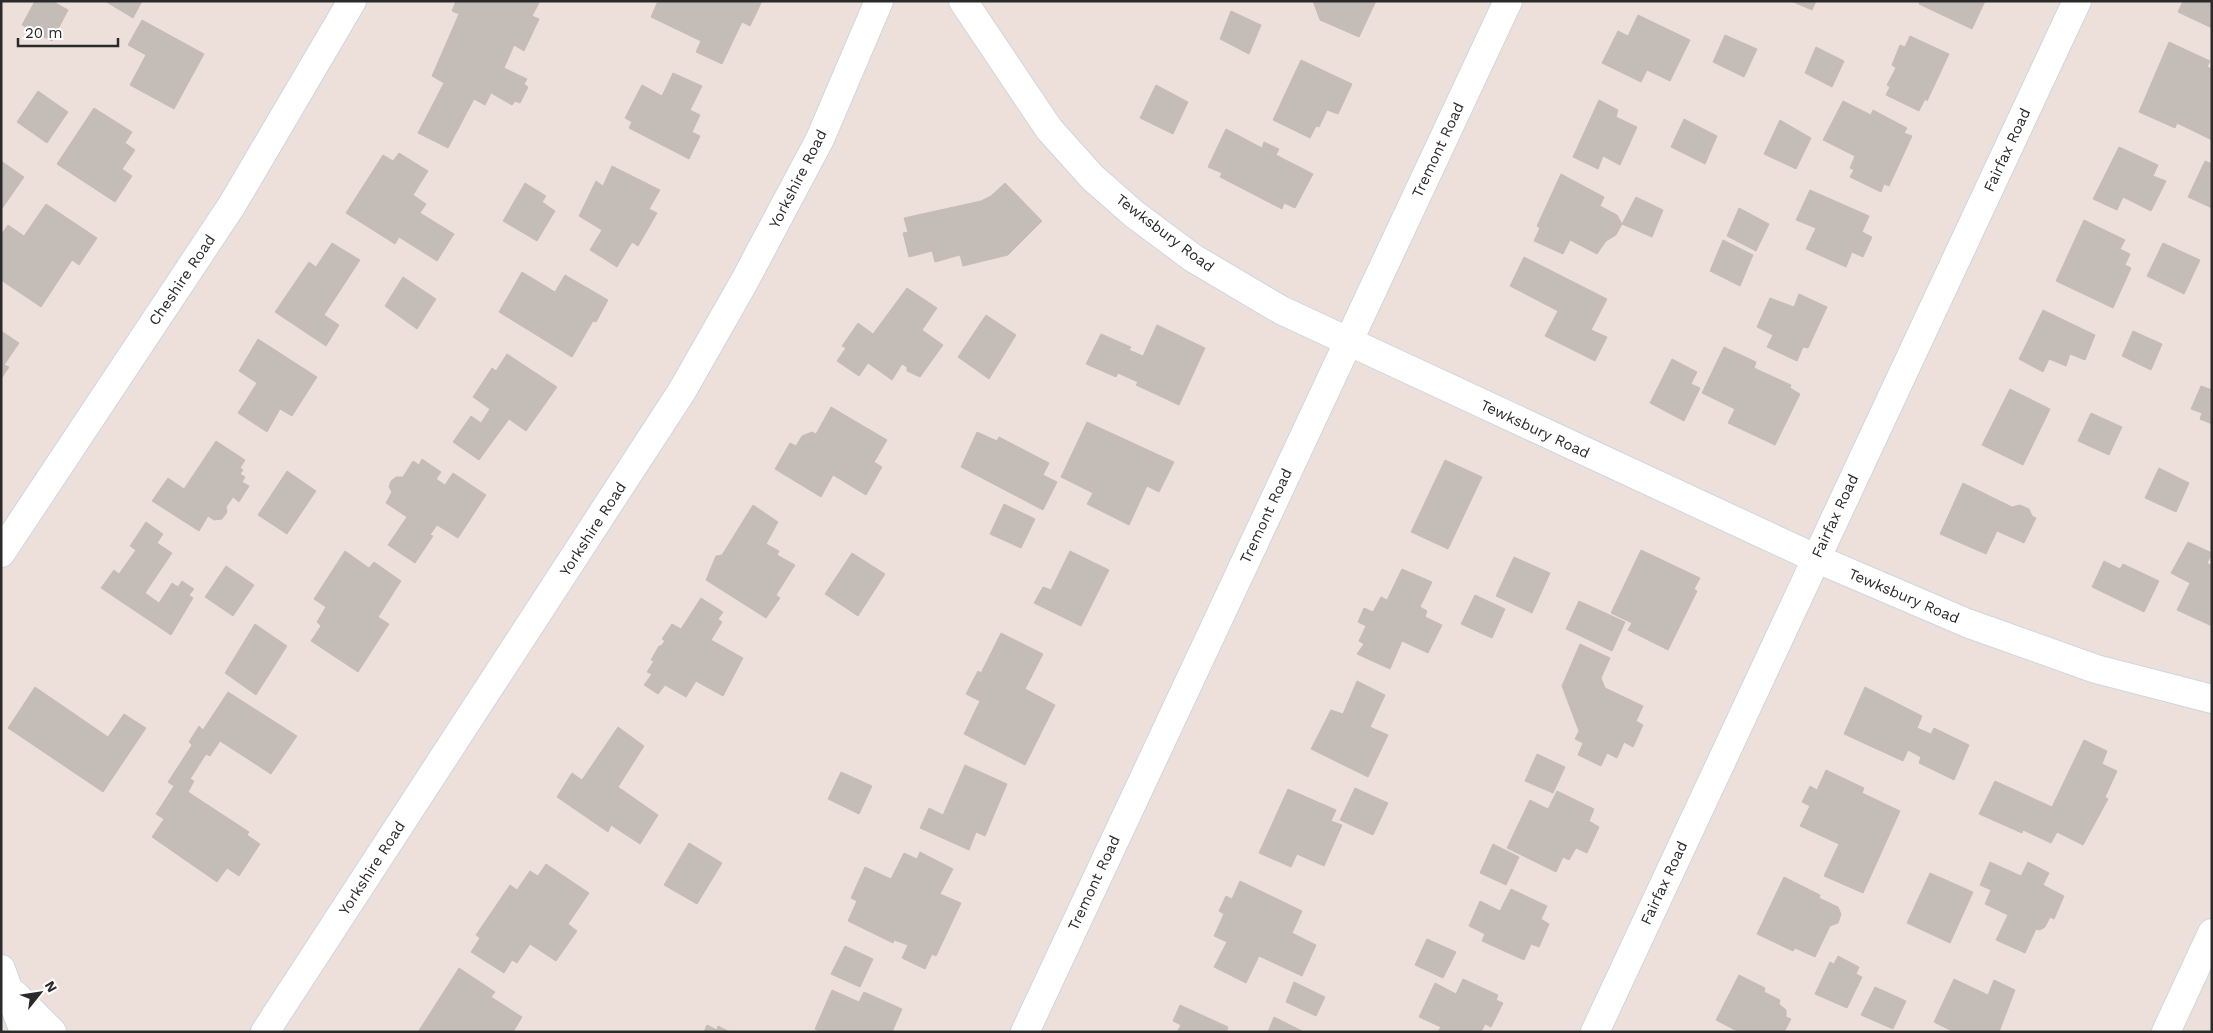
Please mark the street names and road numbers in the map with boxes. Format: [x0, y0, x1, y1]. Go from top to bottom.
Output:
street label: Tremont Road [1408, 99, 1468, 201]
street label: Fairfax Road [1980, 105, 2034, 195]
street label: Yorkshire Road [765, 127, 831, 231]
street label: Tewksbury Road [1112, 190, 1218, 276]
street label: Cheshire Road [145, 231, 219, 329]
street label: Tewksbury Road [1477, 396, 1593, 462]
street label: Tremont Road [1236, 465, 1296, 567]
street label: Fairfax Road [1808, 471, 1862, 561]
street label: Yorkshire Road [556, 479, 630, 579]
street label: Tewksbury Road [1846, 565, 1962, 627]
street label: Yorkshire Road [335, 818, 409, 918]
street label: Tremont Road [1064, 832, 1124, 934]
street label: Fairfax Road [1637, 838, 1691, 928]

